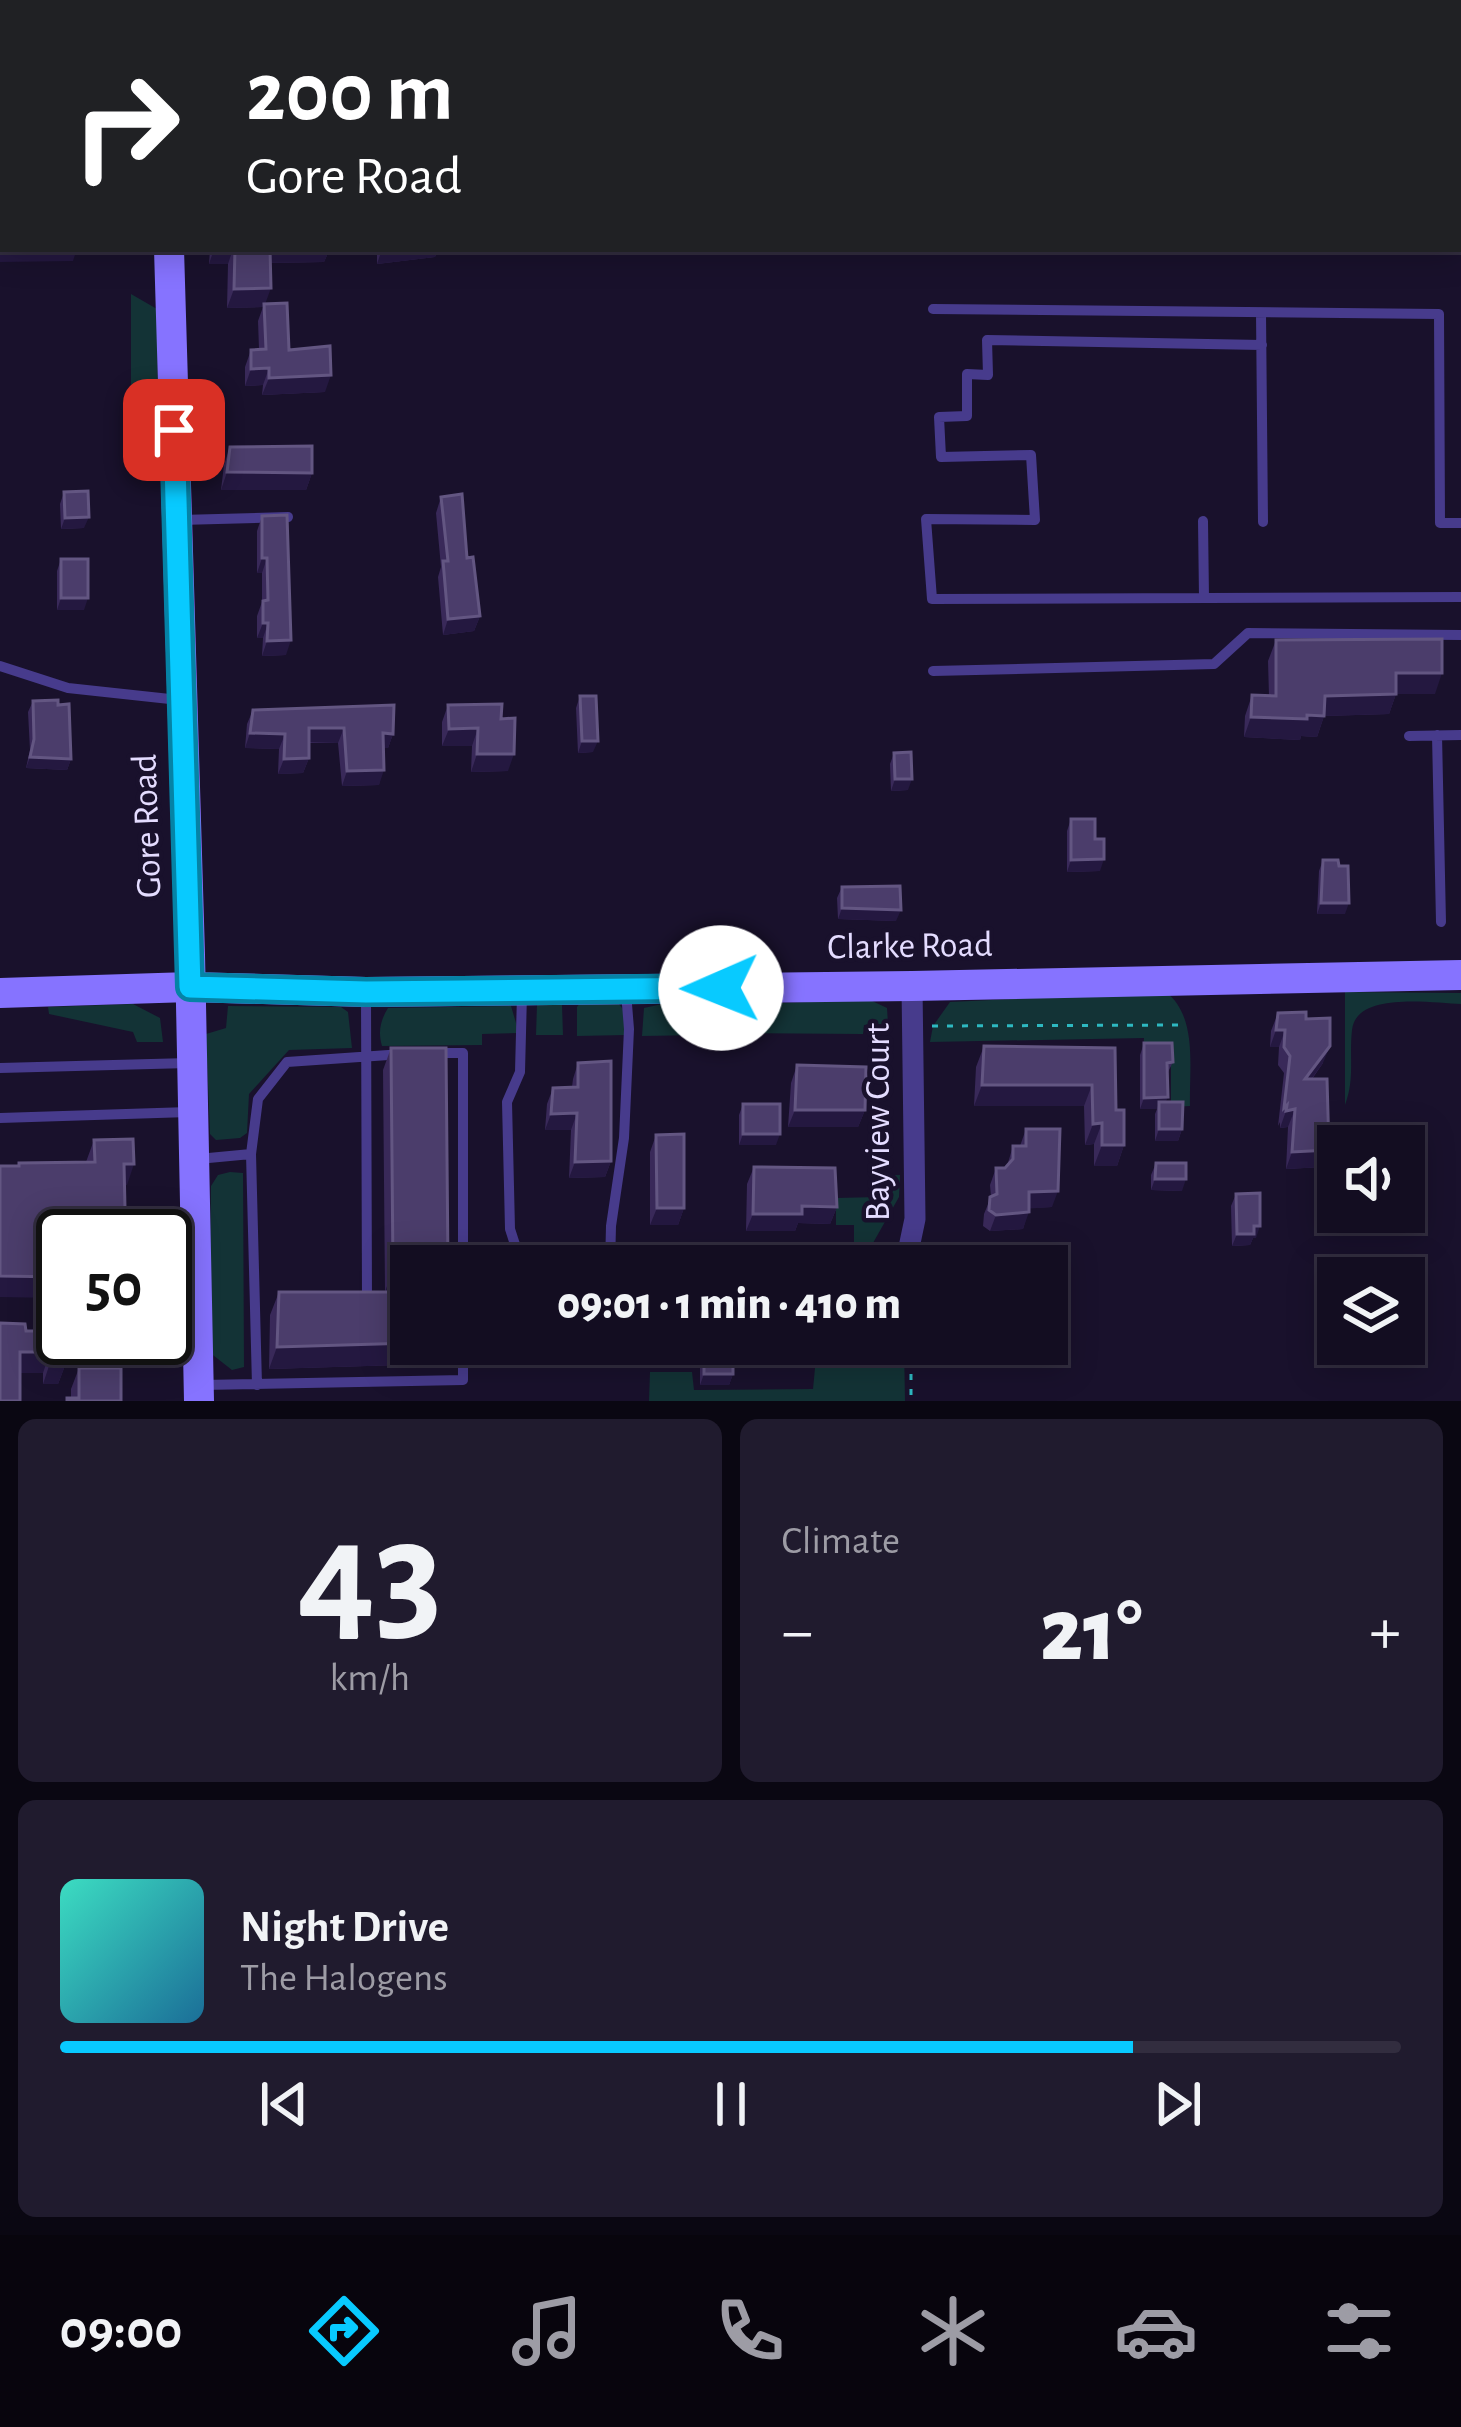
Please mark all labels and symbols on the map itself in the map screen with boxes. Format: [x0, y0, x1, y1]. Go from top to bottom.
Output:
pin [123, 379, 225, 481]
street label: Gore Road [126, 753, 168, 899]
position arrow [658, 925, 784, 1051]
street label: Clarke Road [827, 927, 993, 965]
street label: Bayview Court [860, 1022, 896, 1221]
speed limit sign: 50 [36, 1209, 192, 1365]

